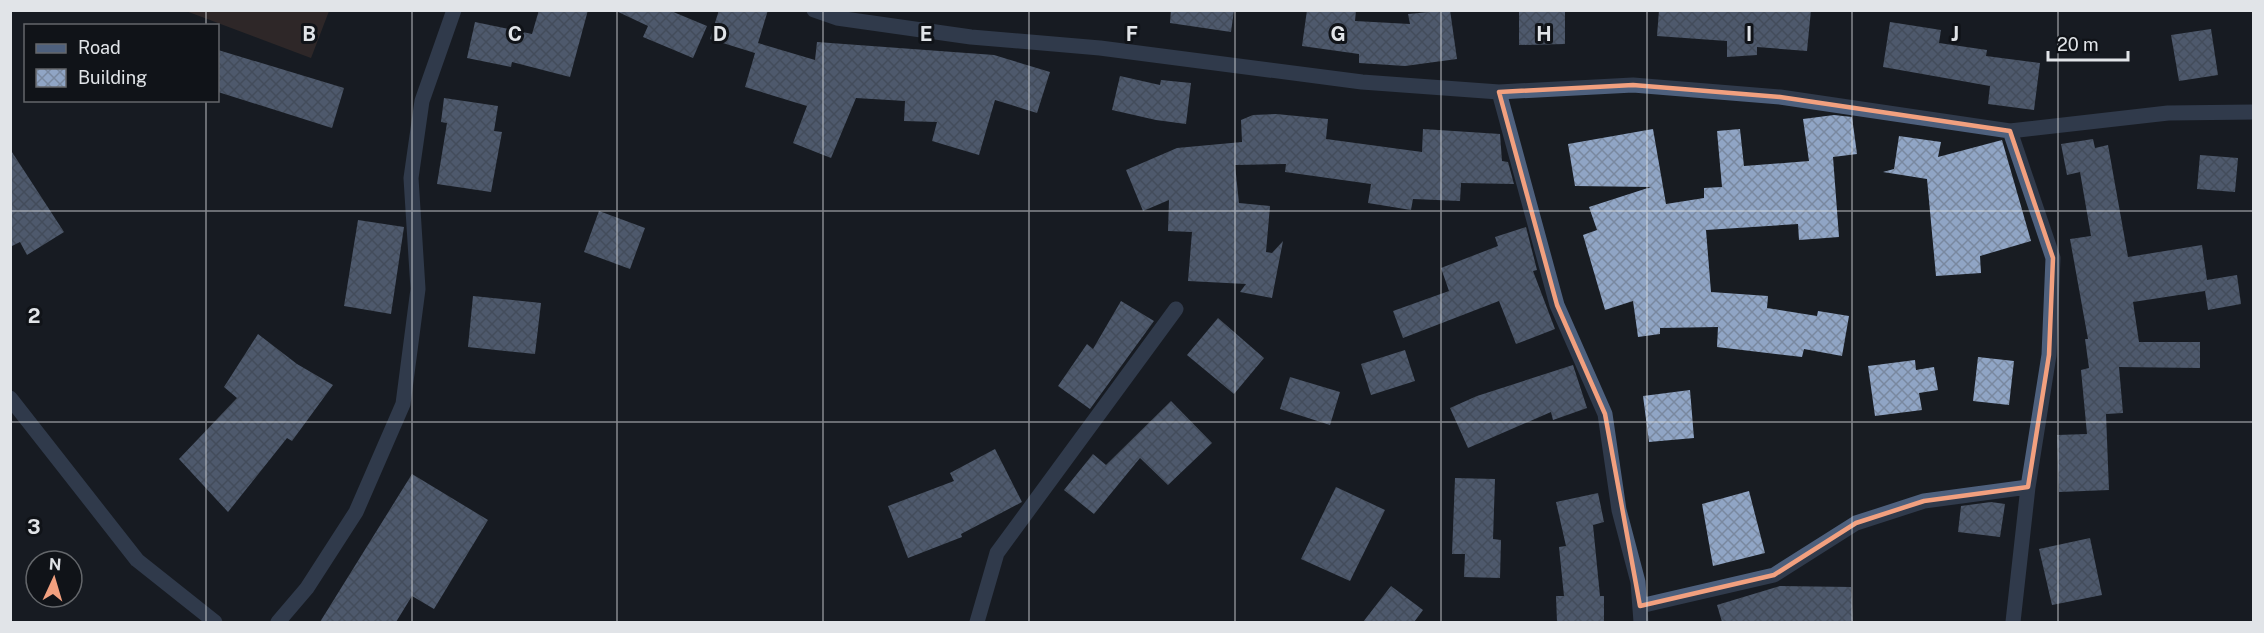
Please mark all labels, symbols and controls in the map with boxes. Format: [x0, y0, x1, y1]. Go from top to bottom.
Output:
text: B [302, 22, 316, 46]
text: C [508, 22, 522, 46]
text: D [713, 22, 727, 46]
text: E [920, 22, 932, 46]
text: F [1126, 22, 1138, 46]
text: G [1330, 22, 1346, 46]
text: H [1536, 22, 1552, 46]
text: I [1746, 22, 1752, 46]
text: J [1951, 22, 1959, 46]
legend [24, 24, 219, 102]
scale bar [2048, 24, 2128, 62]
text: 20 m [2057, 34, 2099, 55]
text: Road [78, 37, 121, 58]
text: Building [78, 67, 147, 88]
text: 2 [28, 304, 40, 328]
text: 3 [27, 515, 41, 539]
north arrow [24, 549, 84, 609]
text: N [48, 555, 62, 574]

